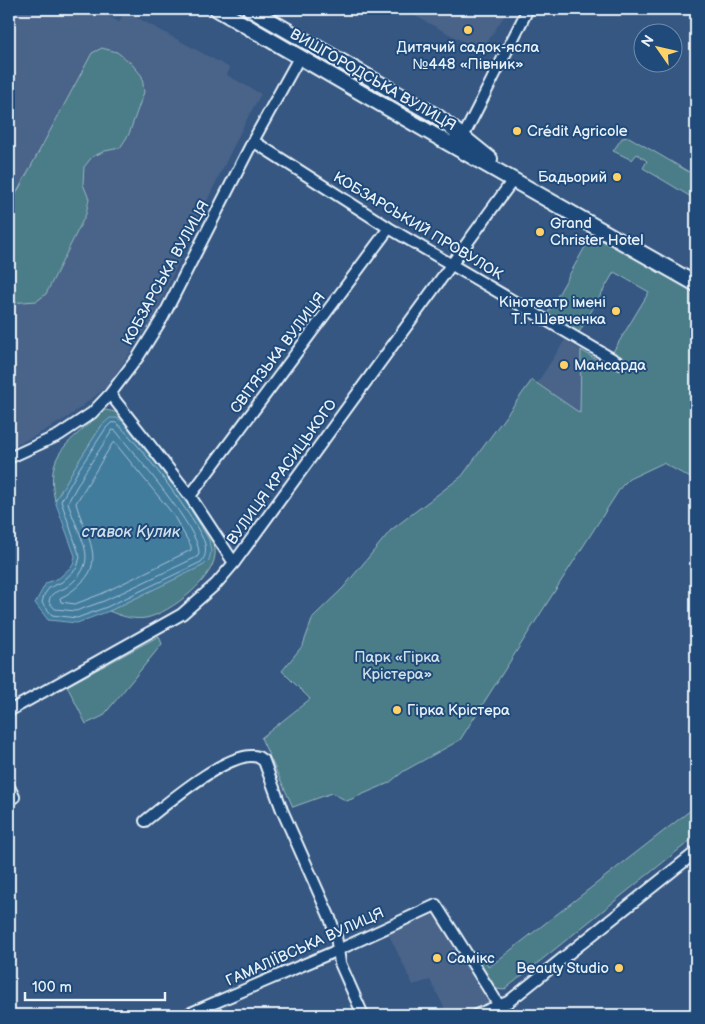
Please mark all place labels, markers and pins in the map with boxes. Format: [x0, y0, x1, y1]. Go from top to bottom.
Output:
marker: Дитячий садок-ясла №448 «Півник» [462, 24, 474, 36]
place label: Дитячий садок-ясла №448 «Півник» [397, 38, 540, 74]
place label: Crédit Agricole [527, 122, 628, 141]
marker: Crédit Agricole [511, 125, 523, 137]
place label: Бадьорий [538, 168, 607, 187]
marker: Бадьорий [611, 171, 623, 183]
place label: Grand Christer Hotel [550, 214, 644, 250]
marker: Grand Christer Hotel [534, 226, 546, 238]
place label: Кінотеатр імені Т.Г.Шевченка [499, 293, 606, 329]
marker: Кінотеатр імені Т.Г.Шевченка [610, 305, 622, 317]
place label: Мансарда [574, 356, 646, 375]
marker: Мансарда [558, 359, 570, 371]
place label: Гірка Крістера [407, 701, 510, 720]
marker: Гірка Крістера [391, 704, 403, 716]
place label: Самікс [447, 949, 495, 968]
marker: Самікс [431, 952, 443, 964]
place label: Beauty Studio [516, 959, 609, 978]
marker: Beauty Studio [613, 962, 625, 974]

